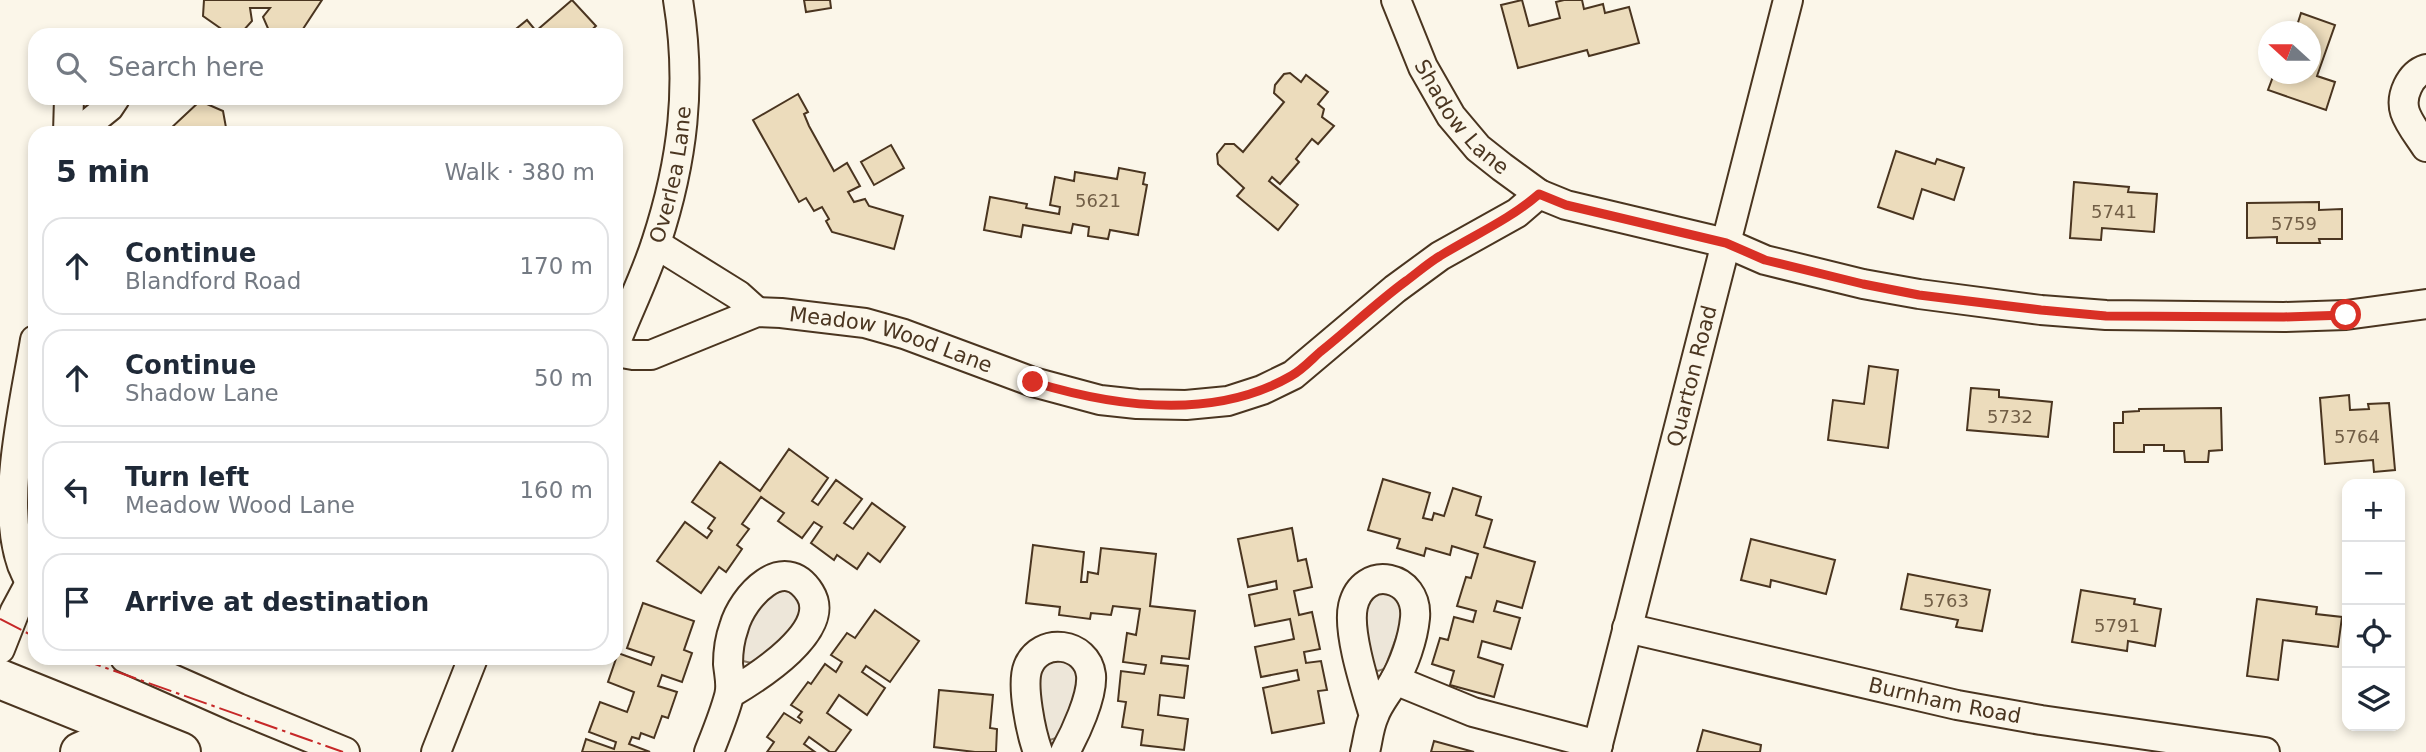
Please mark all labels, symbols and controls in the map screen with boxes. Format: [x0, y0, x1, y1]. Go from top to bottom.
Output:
north arrow [2258, 21, 2321, 84]
search box [28, 28, 623, 105]
icon: search [52, 48, 90, 86]
text: Search here [108, 52, 264, 82]
street label: Shadow Lane [1409, 55, 1513, 180]
street label: Overlea Lane [645, 105, 696, 246]
text: 5 min [56, 154, 150, 189]
text: Walk · 380 m [444, 159, 595, 185]
house number: 5621 [1075, 190, 1121, 211]
house number: 5741 [2091, 201, 2137, 222]
house number: 5759 [2271, 213, 2317, 234]
text: Continue [125, 238, 256, 268]
icon: ahead [58, 247, 96, 285]
text: 170 m [519, 253, 593, 279]
text: Blandford Road [125, 268, 301, 294]
route start [2330, 299, 2361, 330]
street label: Meadow Wood Lane [788, 302, 996, 378]
street label: Quarton Road [1662, 303, 1722, 449]
text: Continue [125, 350, 256, 380]
icon: ahead [58, 359, 96, 397]
text: 50 m [534, 365, 593, 391]
route end [1017, 366, 1048, 397]
text: Shadow Lane [125, 380, 279, 406]
house number: 5732 [1987, 406, 2033, 427]
house number: 5764 [2334, 426, 2380, 447]
text: Turn left [125, 462, 249, 492]
icon: left [58, 471, 96, 509]
text: 160 m [519, 477, 593, 503]
map controls [2342, 479, 2405, 731]
button: + [2342, 479, 2405, 542]
text: Meadow Wood Lane [125, 492, 355, 518]
button: − [2342, 542, 2405, 605]
icon: arrive [58, 583, 96, 621]
text: Arrive at destination [125, 587, 429, 617]
house number: 5763 [1923, 590, 1969, 611]
button: locate [2342, 605, 2405, 668]
house number: 5791 [2094, 615, 2140, 636]
button: layers [2342, 668, 2405, 731]
street label: Burnham Road [1866, 673, 2023, 728]

